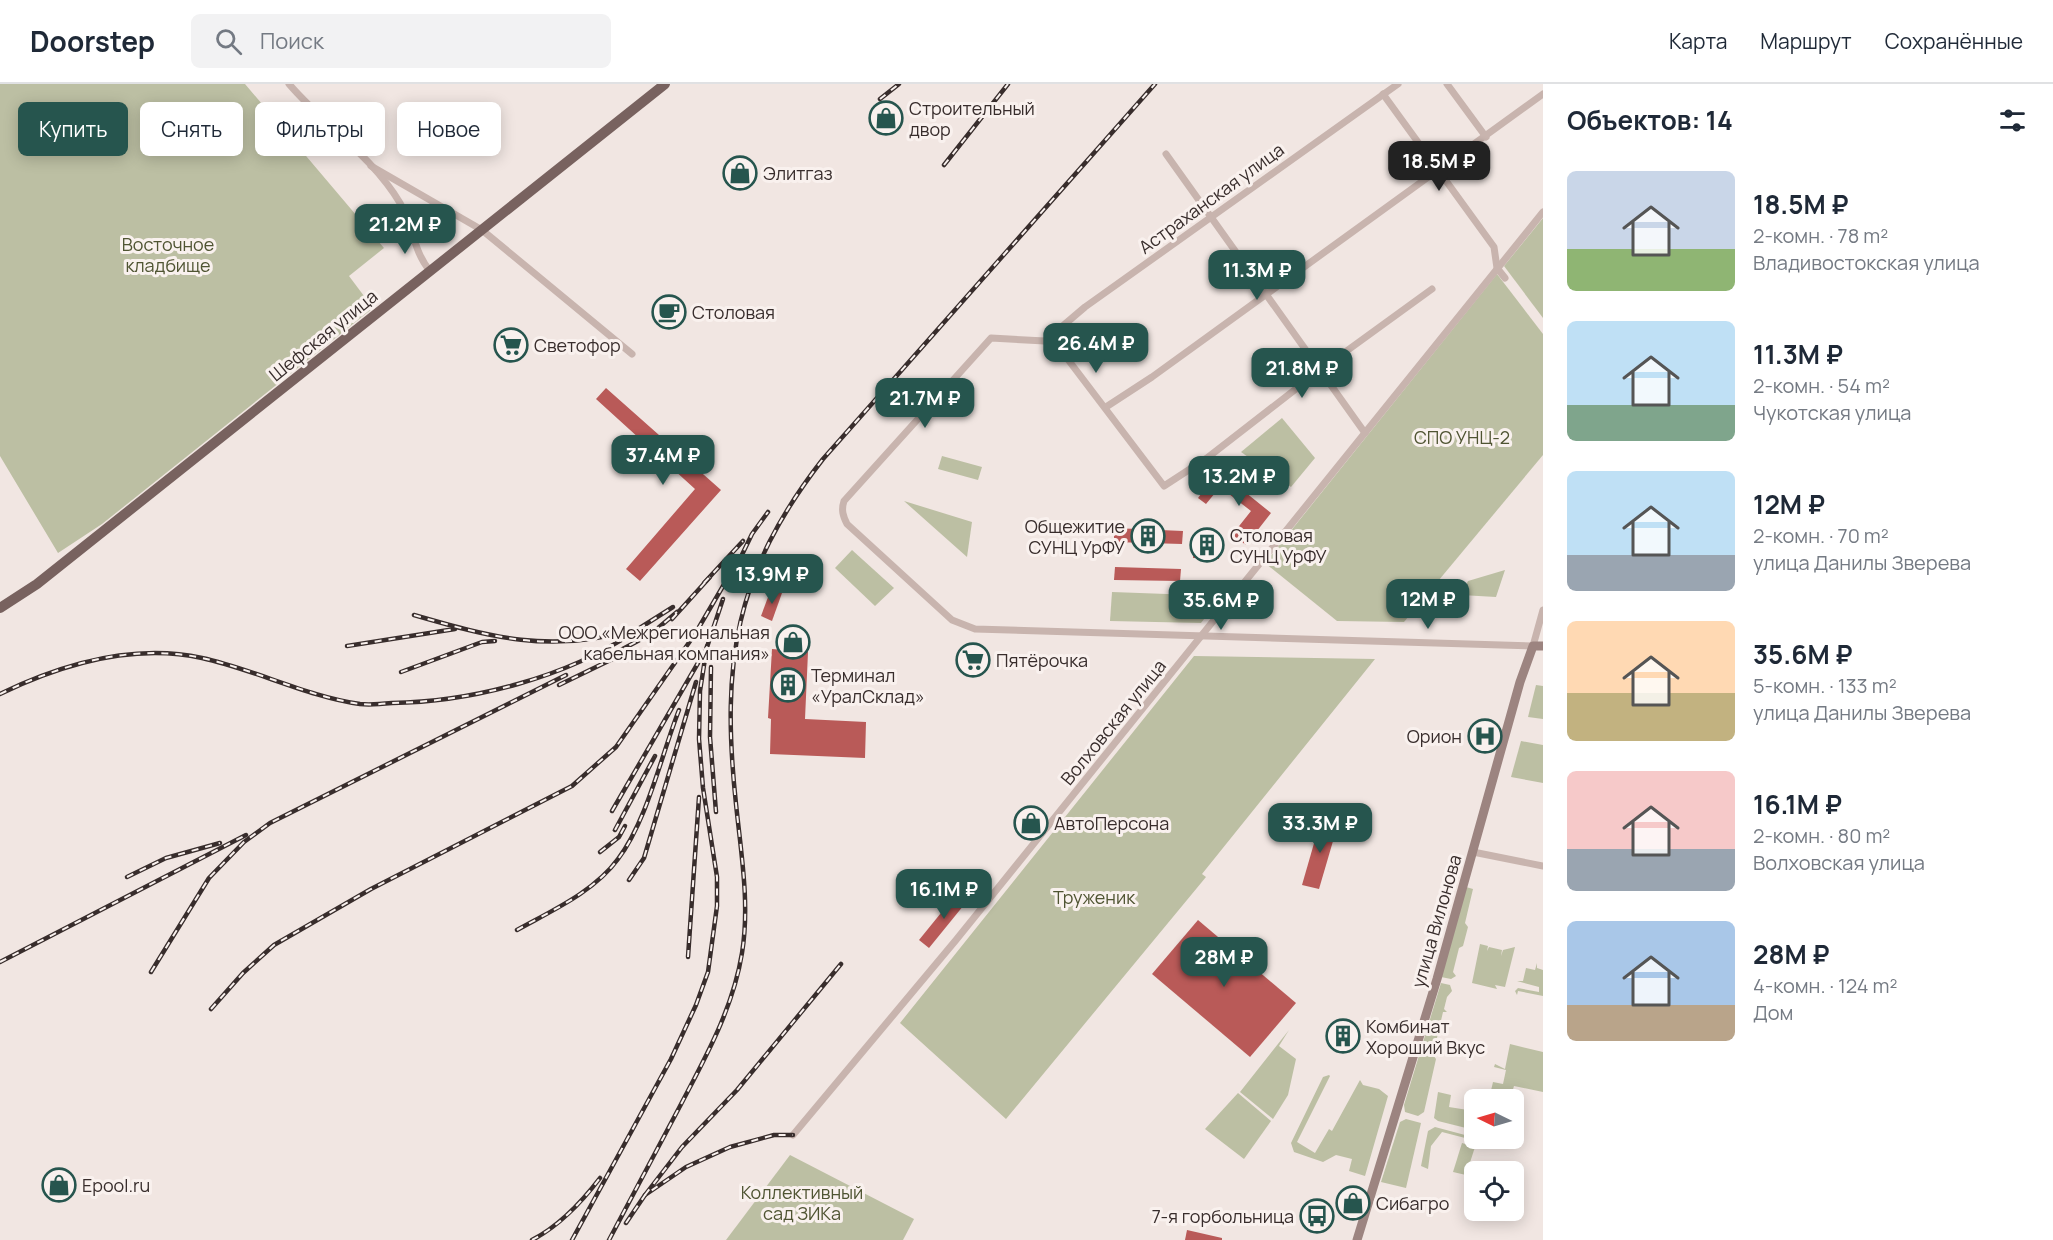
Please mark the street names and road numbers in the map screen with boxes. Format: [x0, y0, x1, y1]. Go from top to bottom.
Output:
street label: Астраханская улица [1134, 137, 1288, 259]
street label: Шефская улица [264, 284, 382, 386]
street label: Волховская улица [1055, 654, 1171, 790]
street label: улица Вилонова [1405, 852, 1467, 990]

